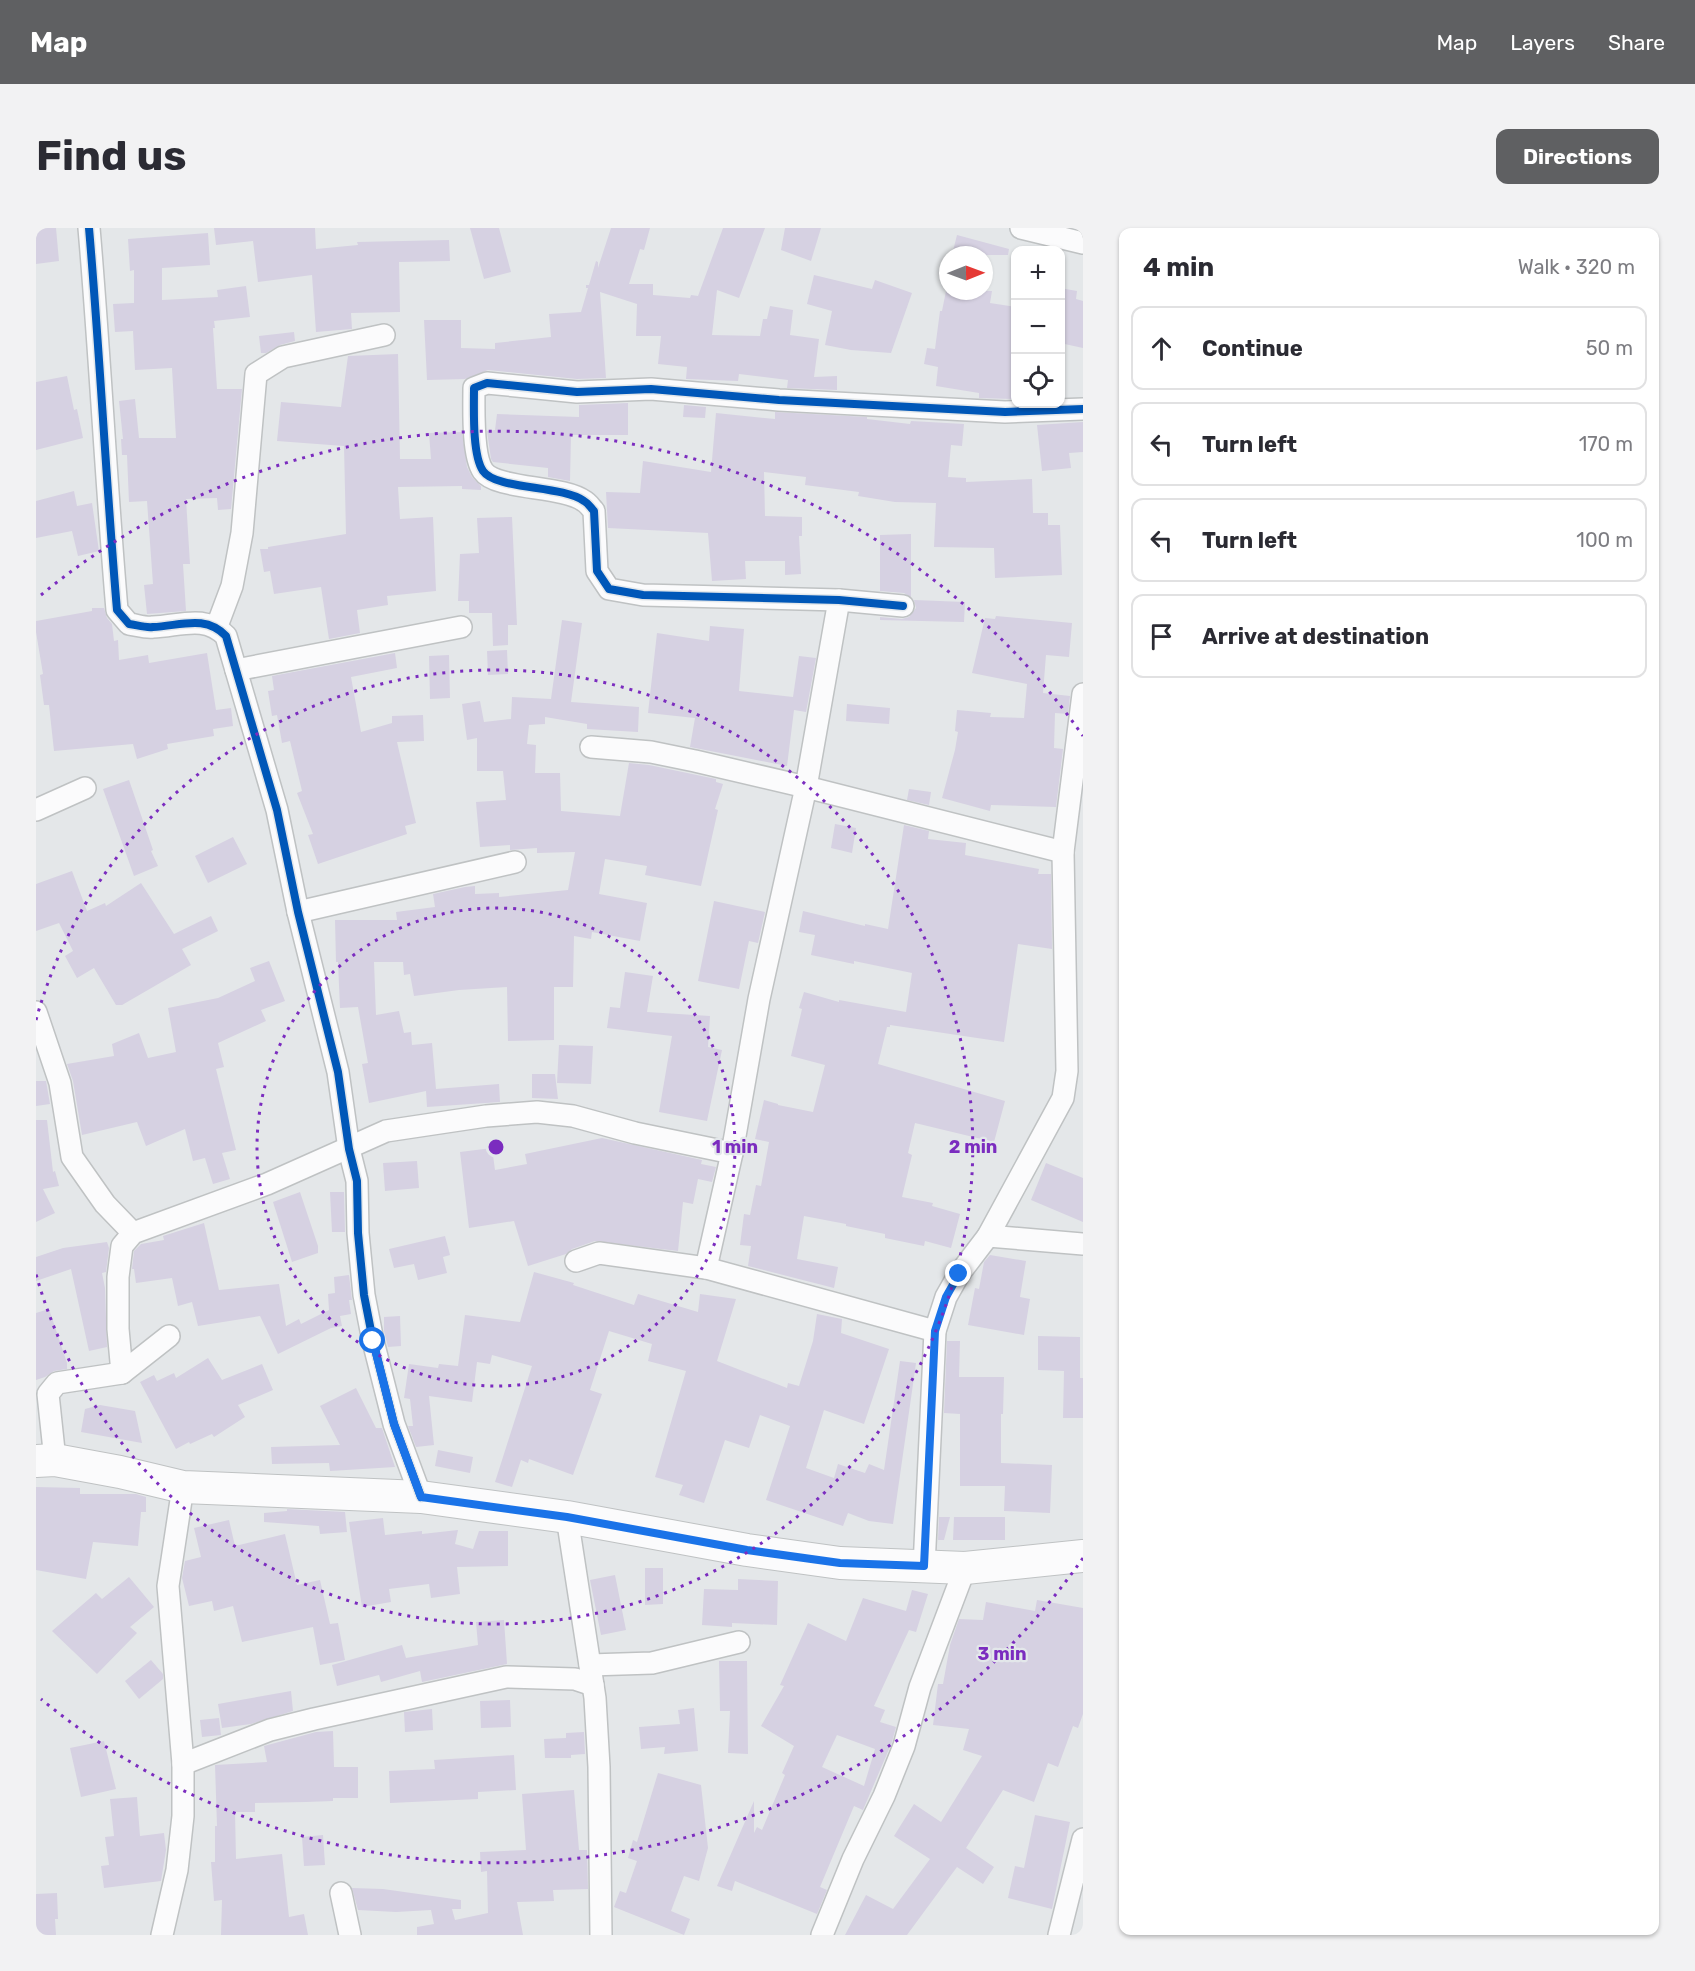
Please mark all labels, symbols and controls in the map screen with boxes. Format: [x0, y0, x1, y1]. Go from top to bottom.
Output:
text: Map [30, 26, 87, 59]
text: Map [1436, 30, 1477, 55]
text: Layers [1510, 30, 1575, 55]
text: Share [1608, 30, 1665, 55]
button: Directions [1496, 129, 1659, 184]
text: Find us [36, 131, 187, 181]
north arrow [939, 246, 993, 300]
map controls [1011, 246, 1065, 408]
button: + [1011, 246, 1065, 300]
text: 4 min [1143, 252, 1214, 283]
text: Walk · 320 m [1518, 255, 1635, 279]
button: − [1011, 300, 1065, 354]
icon: ahead [1145, 332, 1178, 365]
text: Continue [1202, 335, 1303, 362]
text: 50 m [1586, 336, 1633, 360]
button: locate [1011, 354, 1065, 408]
icon: left [1145, 428, 1178, 461]
text: Turn left [1202, 431, 1297, 458]
text: 170 m [1579, 432, 1633, 456]
icon: left [1145, 524, 1178, 557]
text: Turn left [1202, 527, 1297, 554]
text: 100 m [1576, 528, 1633, 552]
icon: arrive [1145, 620, 1178, 653]
text: Arrive at destination [1202, 623, 1429, 650]
text: 1 min [712, 1136, 758, 1158]
text: 2 min [949, 1136, 997, 1158]
centre of rings [486, 1137, 506, 1157]
route end [945, 1260, 971, 1286]
route start [359, 1327, 385, 1353]
text: 3 min [978, 1643, 1026, 1665]

